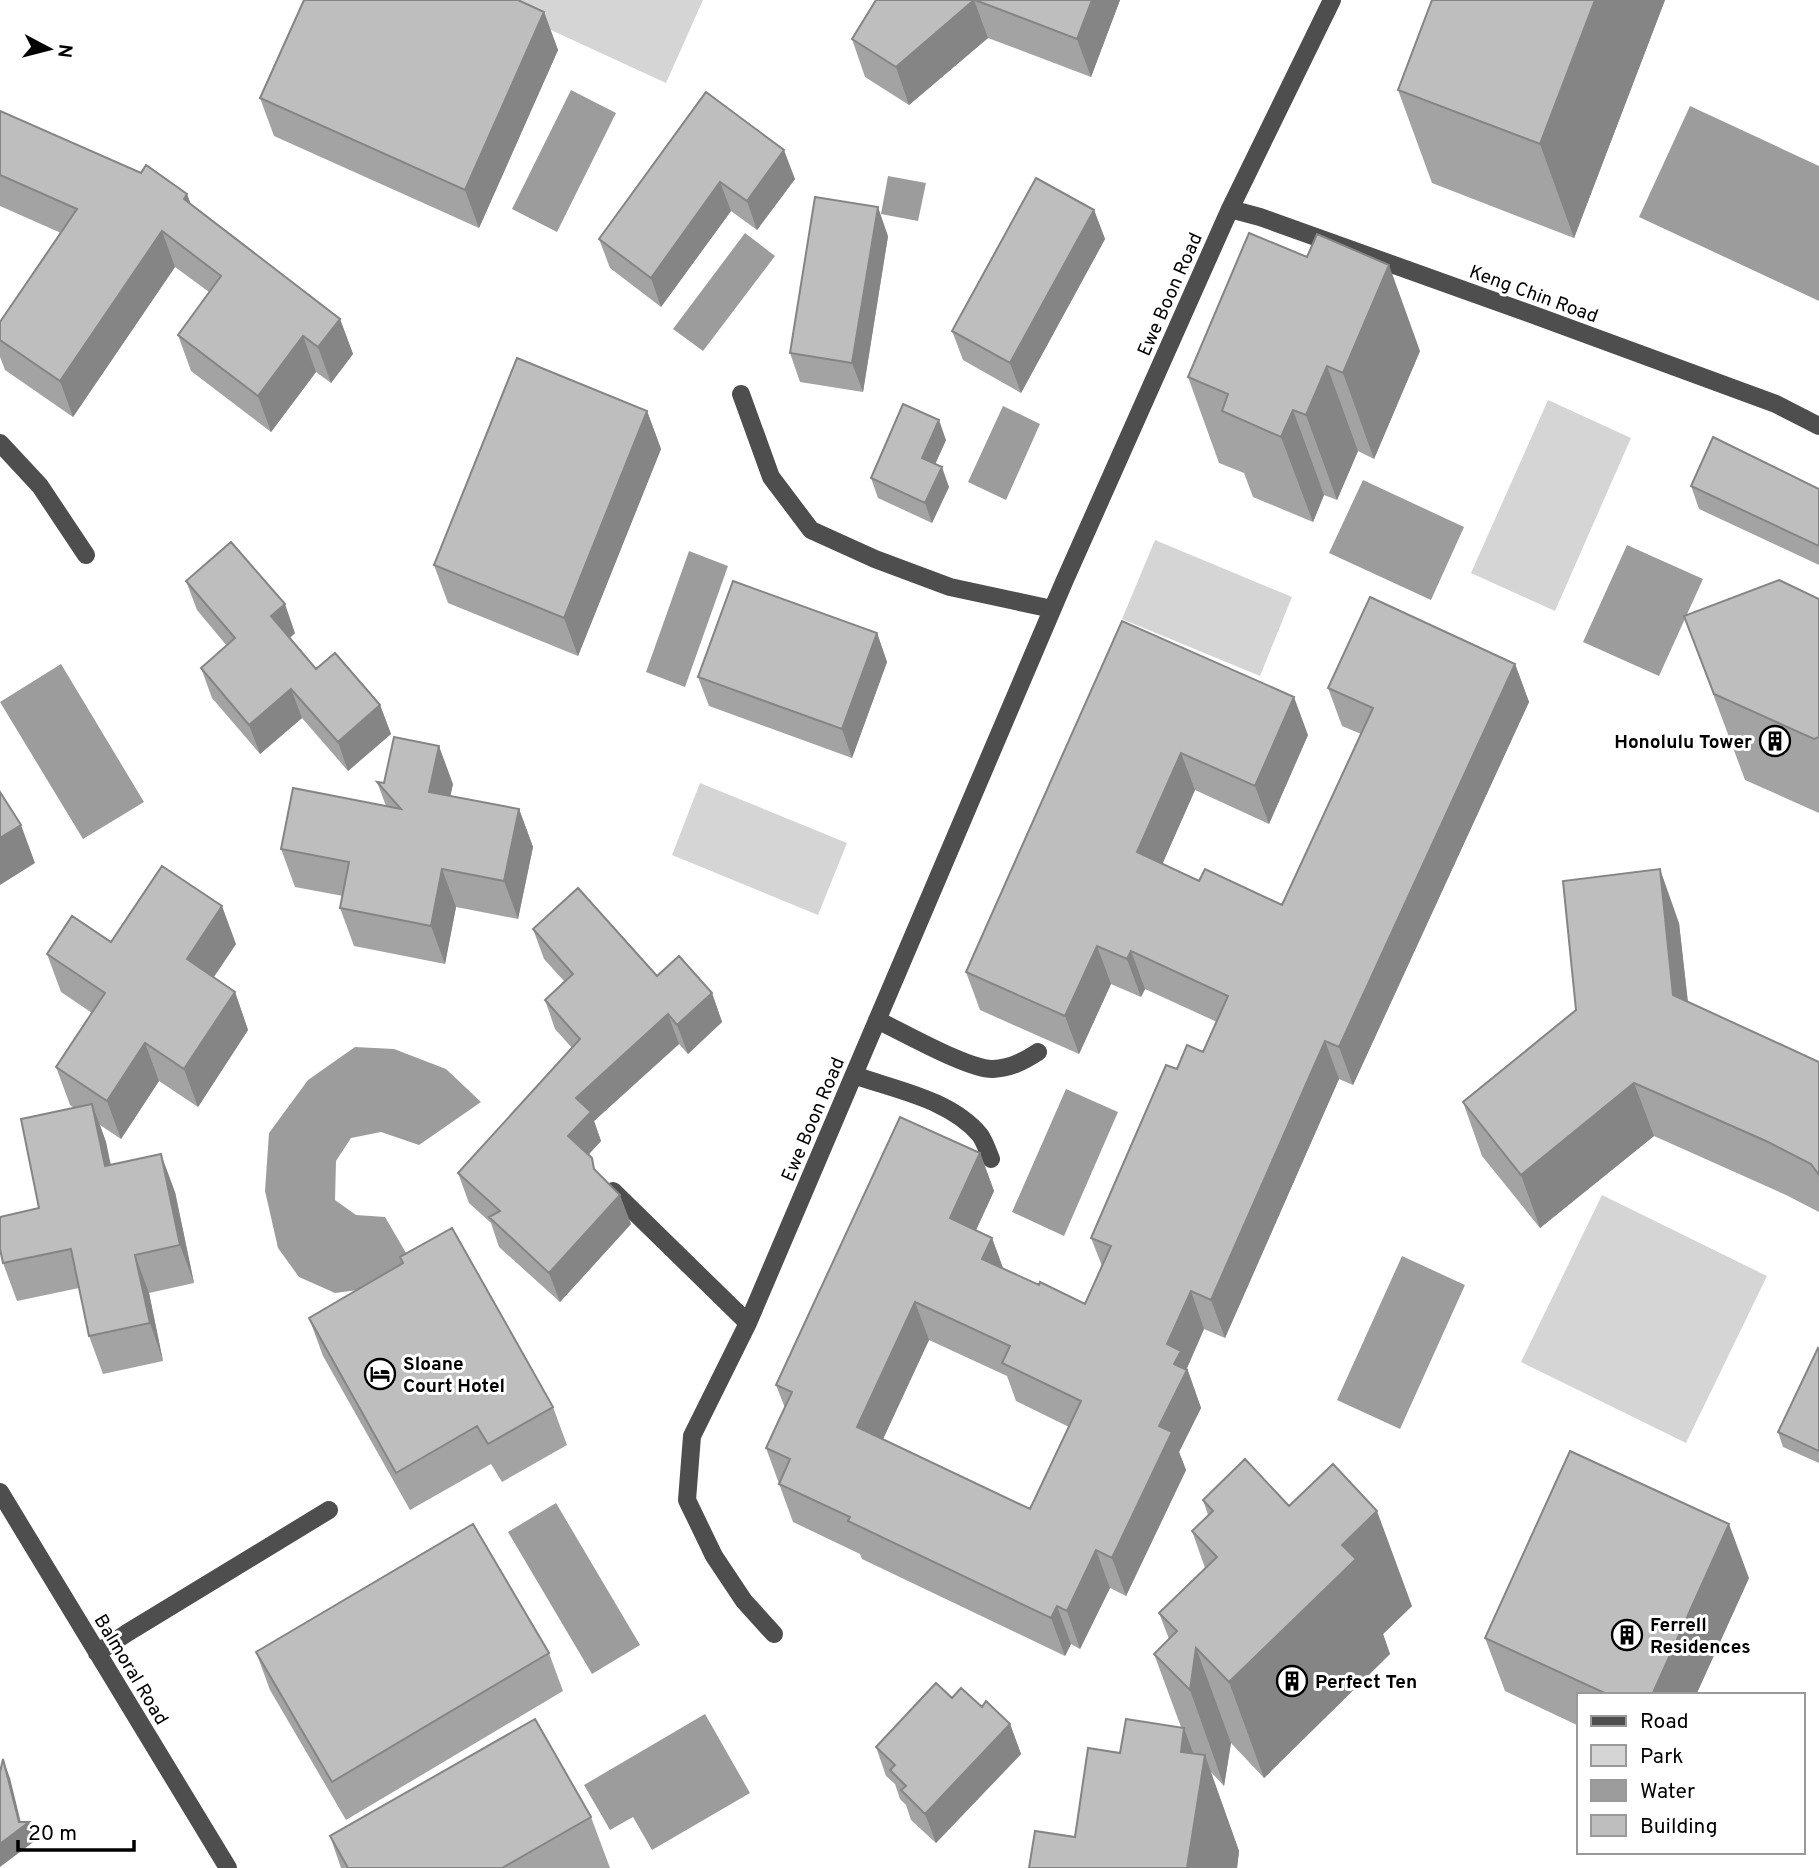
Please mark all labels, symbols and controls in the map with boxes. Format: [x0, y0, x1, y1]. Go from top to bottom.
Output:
north arrow [14, 14, 84, 84]
text: N [51, 43, 77, 59]
street label: Ewe Boon Road [1133, 229, 1209, 360]
street label: Keng Chin Road [1466, 260, 1601, 329]
building icon: Honolulu Tower [1758, 724, 1792, 758]
place label: Honolulu Tower [1614, 731, 1752, 755]
street label: Ewe Boon Road [777, 1054, 851, 1185]
place label: Sloane Court Hotel [403, 1353, 505, 1399]
hotel icon: Sloane Court Hotel [363, 1357, 397, 1391]
street label: Balmoral Road [88, 1610, 173, 1730]
place label: Ferrell Residences [1650, 1614, 1751, 1660]
building icon: Ferrell Residences [1610, 1618, 1644, 1652]
building icon: Perfect Ten [1275, 1664, 1309, 1698]
place label: Perfect Ten [1315, 1671, 1417, 1695]
legend [1577, 1693, 1805, 1854]
text: Road [1640, 1709, 1689, 1736]
text: Park [1640, 1744, 1683, 1771]
text: Water [1640, 1779, 1695, 1806]
scale bar [18, 1808, 133, 1852]
text: Building [1640, 1814, 1718, 1841]
text: 20 m [28, 1821, 77, 1848]

